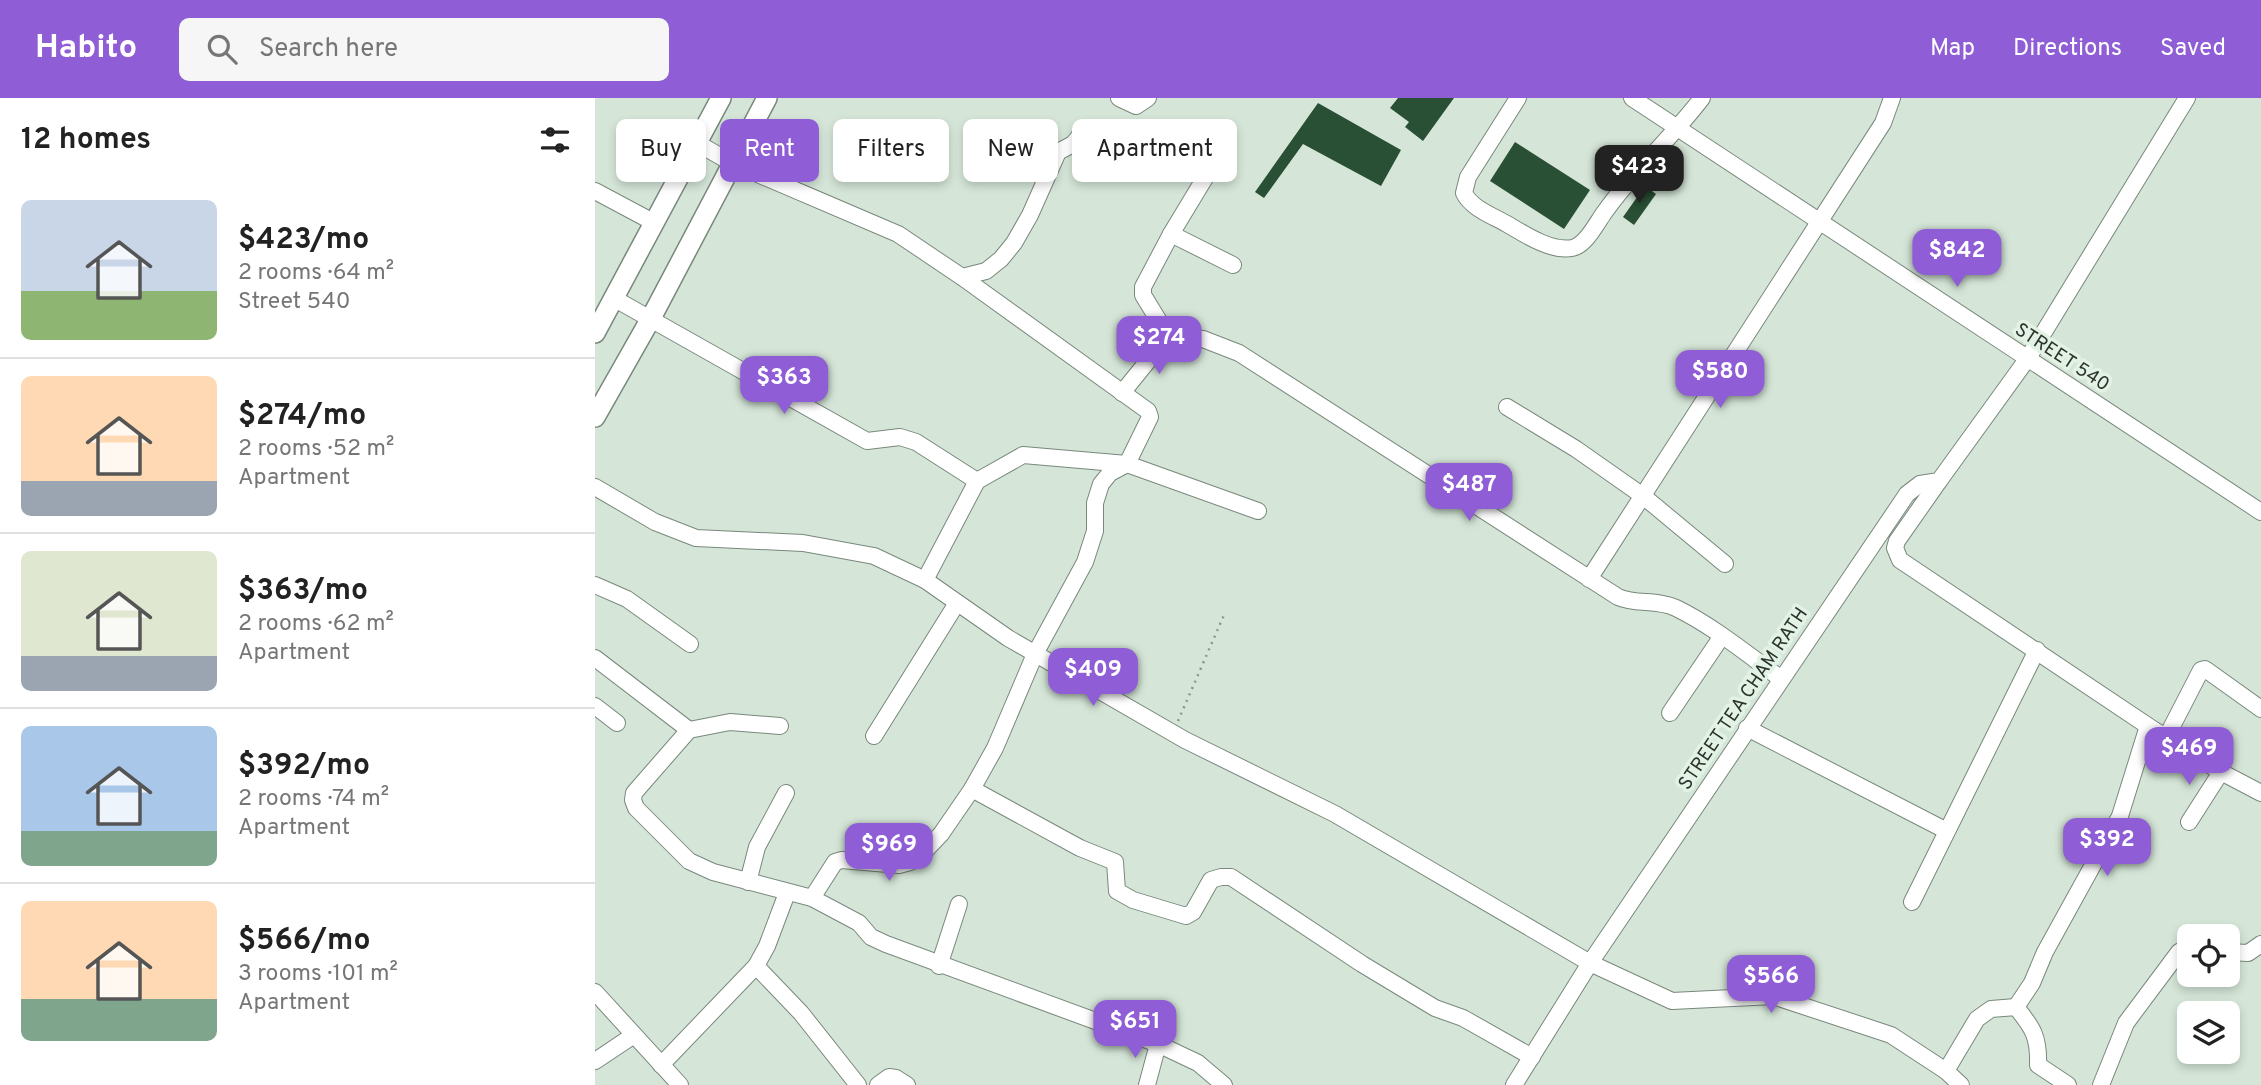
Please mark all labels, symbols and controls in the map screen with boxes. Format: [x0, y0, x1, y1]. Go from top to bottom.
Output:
search box [179, 18, 669, 81]
text: Habito [35, 28, 137, 70]
icon: search [203, 30, 241, 68]
text: Search here [259, 33, 398, 66]
text: Map [1930, 34, 1975, 64]
text: Directions [2013, 34, 2122, 64]
text: Saved [2160, 34, 2226, 64]
chip: Buy [616, 119, 706, 182]
chip: Rent [720, 119, 819, 182]
chip: Filters [833, 119, 949, 182]
chip: New [963, 119, 1058, 182]
chip: Apartment [1072, 119, 1237, 182]
icon: filters [536, 121, 574, 159]
text: 12 homes [21, 122, 151, 159]
pin: $423 [1598, 146, 1680, 205]
text: $423 [1611, 153, 1667, 182]
text: $423/mo [238, 222, 369, 259]
icon: home [77, 228, 161, 312]
pin: $842 [1916, 230, 1998, 289]
text: $842 [1928, 237, 1986, 266]
text: 2 rooms · 64 m² [238, 259, 394, 288]
text: Street 540 [238, 288, 351, 317]
pin: $274 [1118, 316, 1200, 376]
street label: STREET 540 [2010, 318, 2114, 397]
text: $274 [1133, 324, 1185, 353]
pin: $580 [1679, 350, 1761, 410]
pin: $363 [743, 356, 825, 416]
text: $580 [1691, 358, 1749, 387]
text: $363 [756, 364, 812, 393]
text: $274/mo [238, 398, 366, 435]
icon: home [77, 404, 161, 488]
text: 2 rooms · 52 m² [238, 435, 394, 464]
text: Apartment [238, 464, 350, 493]
pin: $487 [1428, 464, 1510, 523]
text: $487 [1442, 471, 1496, 500]
text: $363/mo [238, 573, 368, 610]
icon: home [77, 579, 161, 663]
street label: STREET TEA CHAM RATH [1674, 603, 1814, 795]
text: 2 rooms · 62 m² [238, 610, 394, 639]
text: Apartment [238, 639, 350, 668]
pin: $409 [1052, 648, 1134, 708]
text: $409 [1064, 656, 1122, 685]
pin: $469 [2148, 728, 2230, 787]
text: $469 [2161, 735, 2217, 764]
text: $392/mo [238, 748, 370, 785]
icon: home [77, 754, 161, 838]
text: 2 rooms · 74 m² [238, 785, 389, 814]
text: Apartment [238, 814, 350, 843]
pin: $392 [2066, 818, 2148, 878]
pin: $969 [848, 824, 930, 883]
text: $392 [2079, 826, 2135, 855]
text: $969 [861, 831, 917, 860]
text: $566/mo [238, 923, 370, 960]
map controls [2177, 924, 2240, 1064]
button: locate [2177, 924, 2240, 987]
icon: home [77, 929, 161, 1013]
pin: $566 [1730, 956, 1812, 1015]
text: 3 rooms · 101 m² [238, 960, 398, 989]
text: $566 [1743, 963, 1799, 992]
text: Apartment [238, 989, 350, 1018]
pin: $651 [1094, 1000, 1176, 1060]
button: layers [2177, 1001, 2240, 1064]
text: $651 [1109, 1008, 1161, 1037]

